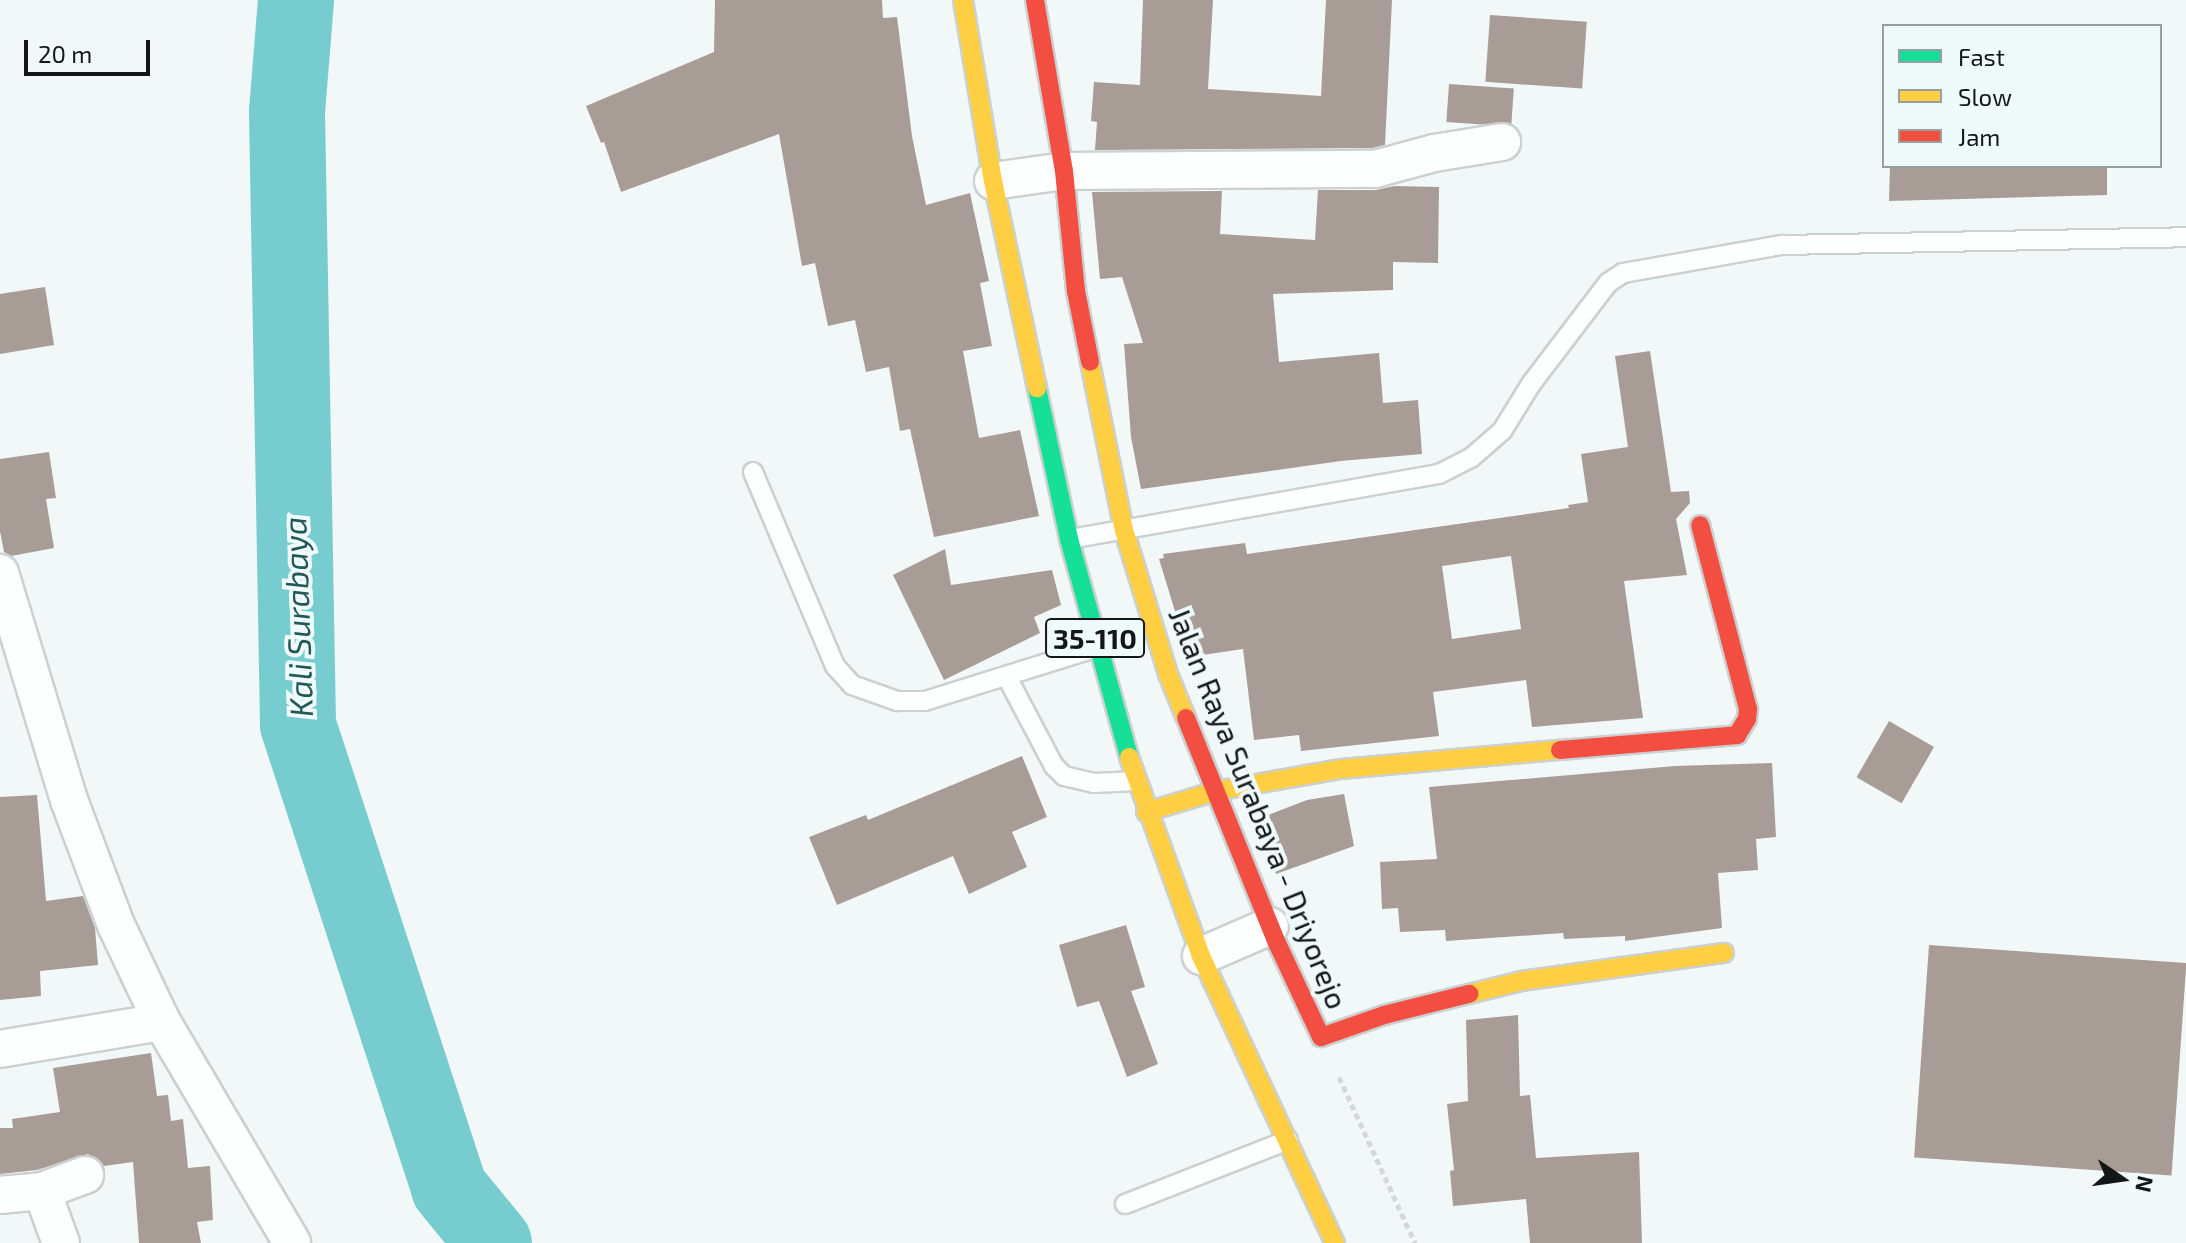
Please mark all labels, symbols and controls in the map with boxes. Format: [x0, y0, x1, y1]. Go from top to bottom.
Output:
scale bar [28, 24, 154, 74]
legend [1882, 24, 2162, 168]
text: 20 m [38, 39, 92, 68]
text: Fast [1958, 42, 2005, 71]
text: Slow [1958, 82, 2012, 111]
text: Jam [1958, 122, 2000, 151]
water label: Kali Surabaya [274, 516, 320, 718]
street label: Jalan Raya Surabaya - Driyorejo [1162, 602, 1356, 1014]
road number: 35-110 [1045, 614, 1145, 662]
north arrow [2082, 1139, 2162, 1219]
text: N [2131, 1174, 2160, 1195]

